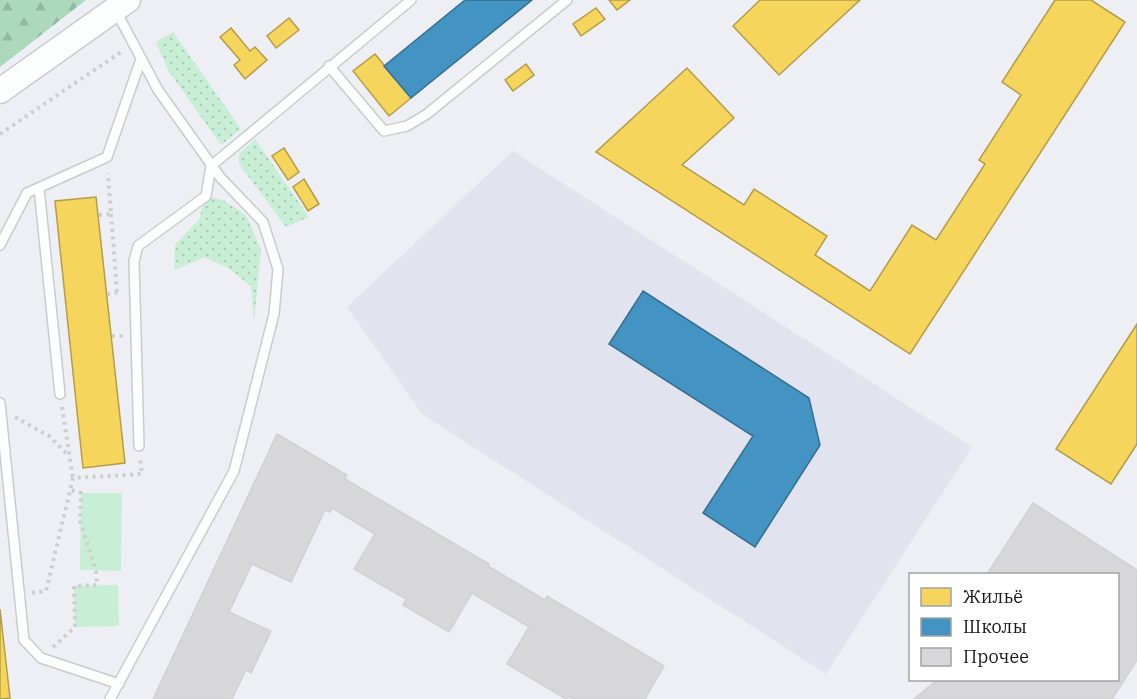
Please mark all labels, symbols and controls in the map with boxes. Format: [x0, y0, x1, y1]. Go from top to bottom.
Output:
legend [909, 573, 1119, 681]
text: Жильё [963, 585, 1023, 608]
text: Школы [963, 615, 1027, 638]
text: Прочее [963, 645, 1029, 668]

